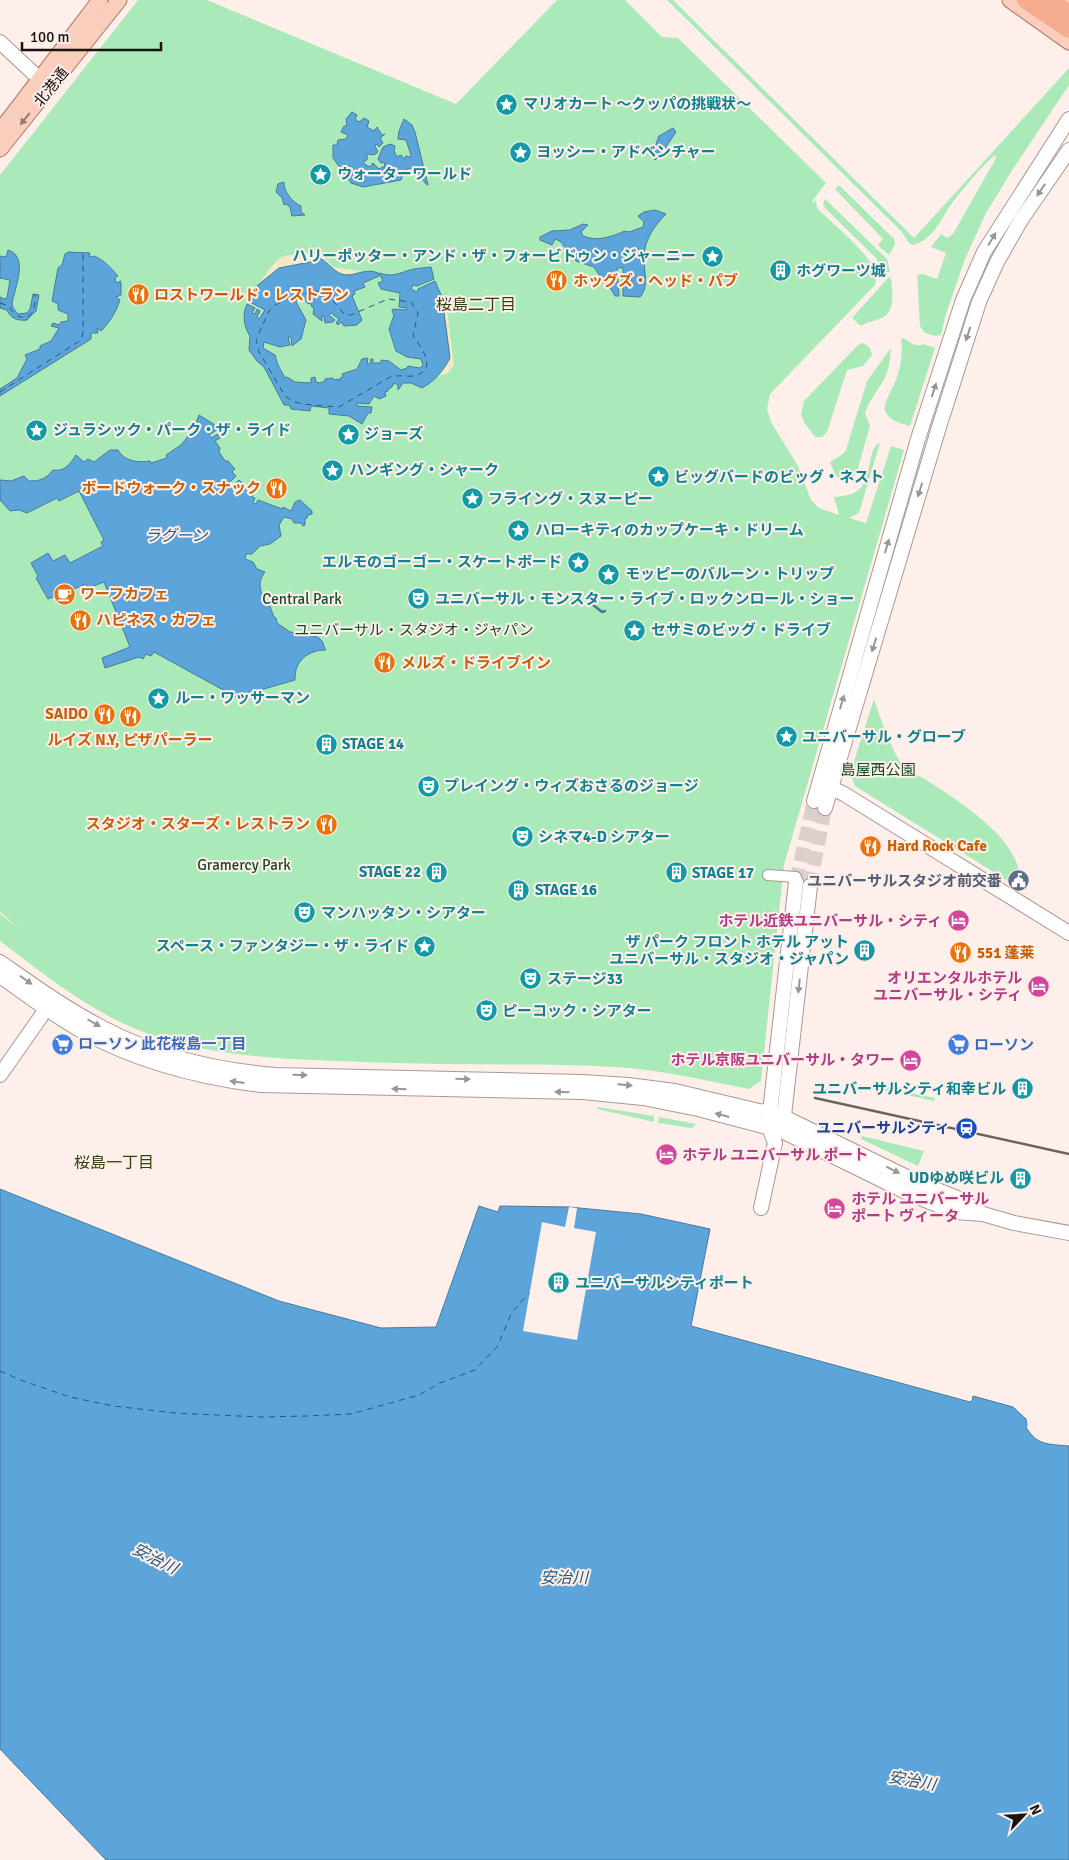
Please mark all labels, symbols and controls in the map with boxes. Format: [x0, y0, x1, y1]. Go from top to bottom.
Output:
scale bar [22, 20, 161, 52]
text: 100 m [30, 28, 70, 46]
street label: 北港通 [30, 64, 72, 110]
place icon: マリオカート ～クッパの挑戦状～ [495, 92, 519, 116]
place label: マリオカート ～クッパの挑戦状～ [523, 95, 751, 113]
one-way arrow [19, 112, 30, 125]
place icon: ヨッシー・アドベンチャー [508, 140, 532, 164]
place label: ヨッシー・アドベンチャー [536, 143, 716, 161]
place icon: ウォーターワールド [309, 162, 333, 186]
place label: ウォーターワールド [337, 165, 472, 183]
one-way arrow [1037, 183, 1046, 197]
one-way arrow [987, 232, 997, 245]
place icon: ハリーポッター・アンド・ザ・フォービドゥン・ジャーニー [700, 244, 724, 268]
place label: ハリーポッター・アンド・ザ・フォービドゥン・ジャーニー [292, 247, 696, 265]
building icon: ホグワーツ城 [768, 259, 792, 283]
place label: ホグワーツ城 [796, 262, 886, 280]
restaurant icon: ホッグズ・ヘッド・パブ [545, 269, 569, 293]
place label: ホッグズ・ヘッド・パブ [573, 272, 738, 290]
restaurant icon: ロストワールド・レストラン [126, 283, 150, 307]
place label: ロストワールド・レストラン [154, 286, 349, 304]
district label: 桜島二丁目 [436, 295, 516, 315]
one-way arrow [964, 327, 971, 342]
one-way arrow [930, 382, 938, 397]
place icon: ジュラシック・パーク・ザ・ライド [25, 418, 49, 442]
place label: ジュラシック・パーク・ザ・ライド [53, 421, 291, 439]
place icon: ジョーズ [336, 422, 360, 446]
place label: ジョーズ [364, 425, 423, 443]
place icon: ハンギング・シャーク [321, 458, 345, 482]
place label: ハンギング・シャーク [349, 461, 499, 479]
place icon: ビッグバードのビッグ・ネスト [646, 465, 670, 489]
place label: ビッグバードのビッグ・ネスト [674, 468, 884, 486]
restaurant icon: ボードウォーク・スナック [265, 476, 289, 500]
place label: ボードウォーク・スナック [81, 479, 261, 497]
one-way arrow [916, 482, 924, 497]
place icon: フライング・スヌーピー [460, 487, 484, 511]
place label: フライング・スヌーピー [488, 490, 653, 508]
place icon: ハローキティのカップケーキ・ドリーム [507, 518, 531, 542]
place label: ハローキティのカップケーキ・ドリーム [535, 521, 804, 539]
water label: ラグーン [144, 526, 209, 546]
one-way arrow [884, 538, 892, 553]
place icon: エルモのゴーゴー・スケートボード [566, 550, 590, 574]
place label: エルモのゴーゴー・スケートボード [322, 553, 562, 571]
place icon: モッピーのバルーン・トリップ [597, 562, 621, 586]
place label: モッピーのバルーン・トリップ [625, 565, 834, 583]
cafe icon: ワーフカフェ [52, 582, 76, 606]
place label: ワーフカフェ [80, 585, 169, 603]
theatre icon: ユニバーサル・モンスター・ライブ・ロックンロール・ショー [407, 587, 431, 611]
park label: Central Park [262, 590, 342, 608]
place label: ユニバーサル・モンスター・ライブ・ロックンロール・ショー [435, 590, 854, 608]
restaurant icon: ハピネス・カフェ [68, 608, 92, 632]
place label: ハピネス・カフェ [96, 611, 216, 629]
place icon: セサミのビッグ・ドライブ [623, 618, 647, 642]
park label: ユニバーサル・スタジオ・ジャパン [294, 621, 534, 639]
place label: セサミのビッグ・ドライブ [651, 621, 831, 639]
one-way arrow [869, 638, 877, 653]
restaurant icon: メルズ・ドライブイン [373, 651, 397, 675]
place label: メルズ・ドライブイン [401, 654, 551, 672]
place icon: ルー・ワッサーマン [147, 686, 171, 710]
place label: ルー・ワッサーマン [175, 689, 310, 707]
one-way arrow [838, 694, 846, 709]
restaurant icon: SAIDO [92, 702, 116, 726]
place label: SAIDO [45, 705, 88, 723]
restaurant icon: ルイズ N.Y, ピザパーラー [118, 705, 142, 729]
place icon: ユニバーサル・グローブ [774, 725, 798, 749]
place label: ユニバーサル・グローブ [802, 728, 966, 746]
place label: ルイズ N.Y, ピザパーラー [47, 731, 213, 749]
building icon: STAGE 14 [314, 732, 338, 756]
place label: STAGE 14 [342, 735, 404, 753]
park label: 島屋西公園 [840, 761, 916, 779]
theatre icon: プレイング・ウィズおさるのジョージ [416, 774, 440, 798]
place label: プレイング・ウィズおさるのジョージ [444, 777, 699, 795]
restaurant icon: スタジオ・スターズ・レストラン [314, 812, 338, 836]
place label: スタジオ・スターズ・レストラン [86, 815, 310, 833]
theatre icon: シネマ4-D シアター [510, 825, 534, 849]
place label: シネマ4-D シアター [538, 828, 670, 846]
restaurant icon: Hard Rock Cafe [859, 834, 883, 858]
place label: Hard Rock Cafe [887, 837, 987, 855]
park label: Gramercy Park [197, 856, 291, 874]
building icon: STAGE 22 [425, 860, 449, 884]
building icon: STAGE 17 [664, 861, 688, 885]
place label: STAGE 22 [359, 863, 421, 881]
place label: STAGE 17 [692, 864, 754, 882]
public building icon: ユニバーサルスタジオ前交番 [1006, 869, 1030, 893]
place label: ユニバーサルスタジオ前交番 [807, 872, 1002, 890]
building icon: STAGE 16 [507, 878, 531, 902]
place label: STAGE 16 [535, 881, 597, 899]
theatre icon: マンハッタン・シアター [293, 901, 317, 925]
place label: マンハッタン・シアター [321, 904, 486, 922]
hotel icon: ホテル近鉄ユニバーサル・シティ [946, 909, 970, 933]
place label: ホテル近鉄ユニバーサル・シティ [718, 912, 942, 930]
place label: ザ パーク フロント ホテル アット ユニバーサル・スタジオ・ジャパン [609, 933, 849, 968]
place icon: スペース・ファンタジー・ザ・ライド [413, 934, 437, 958]
place label: スペース・ファンタジー・ザ・ライド [156, 937, 409, 955]
building icon: ザ パーク フロント ホテル アット ユニバーサル・スタジオ・ジャパン [853, 939, 877, 963]
restaurant icon: 551 蓬莱 [949, 941, 973, 965]
place label: 551 蓬莱 [977, 944, 1035, 962]
theatre icon: ステージ33 [519, 967, 543, 991]
place label: オリエンタルホテル ユニバーサル・シティ [873, 969, 1022, 1004]
place label: ステージ33 [547, 970, 623, 988]
one-way arrow [19, 975, 33, 985]
hotel icon: オリエンタルホテル ユニバーサル・シティ [1026, 975, 1050, 999]
one-way arrow [795, 979, 803, 995]
theatre icon: ピーコック・シアター [474, 999, 498, 1023]
place label: ピーコック・シアター [502, 1002, 652, 1020]
one-way arrow [87, 1019, 100, 1028]
supermarket icon: ローソン 此花桜島一丁目 [50, 1032, 74, 1056]
supermarket icon: ローソン [946, 1033, 970, 1057]
place label: ローソン 此花桜島一丁目 [78, 1035, 246, 1053]
place label: ローソン [974, 1036, 1034, 1054]
hotel icon: ホテル京阪ユニバーサル・タワー [899, 1048, 923, 1072]
place label: ホテル京阪ユニバーサル・タワー [670, 1051, 895, 1069]
one-way arrow [292, 1072, 308, 1080]
one-way arrow [455, 1075, 471, 1083]
building icon: ユニバーサルシティ和幸ビル [1010, 1077, 1034, 1101]
one-way arrow [229, 1078, 245, 1086]
place label: ユニバーサルシティ和幸ビル [812, 1080, 1006, 1098]
one-way arrow [617, 1081, 633, 1089]
one-way arrow [391, 1085, 407, 1093]
one-way arrow [553, 1088, 569, 1096]
one-way arrow [714, 1111, 729, 1119]
station icon: ユニバーサルシティ [954, 1116, 978, 1140]
place label: ユニバーサルシティ [816, 1119, 950, 1137]
hotel icon: ホテル ユニバーサル ポート [654, 1143, 678, 1167]
place label: ホテル ユニバーサル ポート [682, 1146, 868, 1164]
district label: 桜島一丁目 [74, 1153, 154, 1173]
one-way arrow [886, 1166, 901, 1174]
building icon: UDゆめ咲ビル [1008, 1166, 1032, 1190]
place label: UDゆめ咲ビル [909, 1169, 1004, 1187]
place label: ホテル ユニバーサル ポート ヴィータ [851, 1190, 989, 1225]
hotel icon: ホテル ユニバーサル ポート ヴィータ [823, 1196, 847, 1220]
building icon: ユニバーサルシティポート [547, 1271, 571, 1295]
place label: ユニバーサルシティポート [575, 1274, 754, 1292]
water label: 安治川 [129, 1539, 183, 1580]
water label: 安治川 [540, 1568, 590, 1588]
water label: 安治川 [887, 1767, 939, 1795]
north arrow [999, 1790, 1049, 1840]
text: N [1026, 1802, 1045, 1818]

